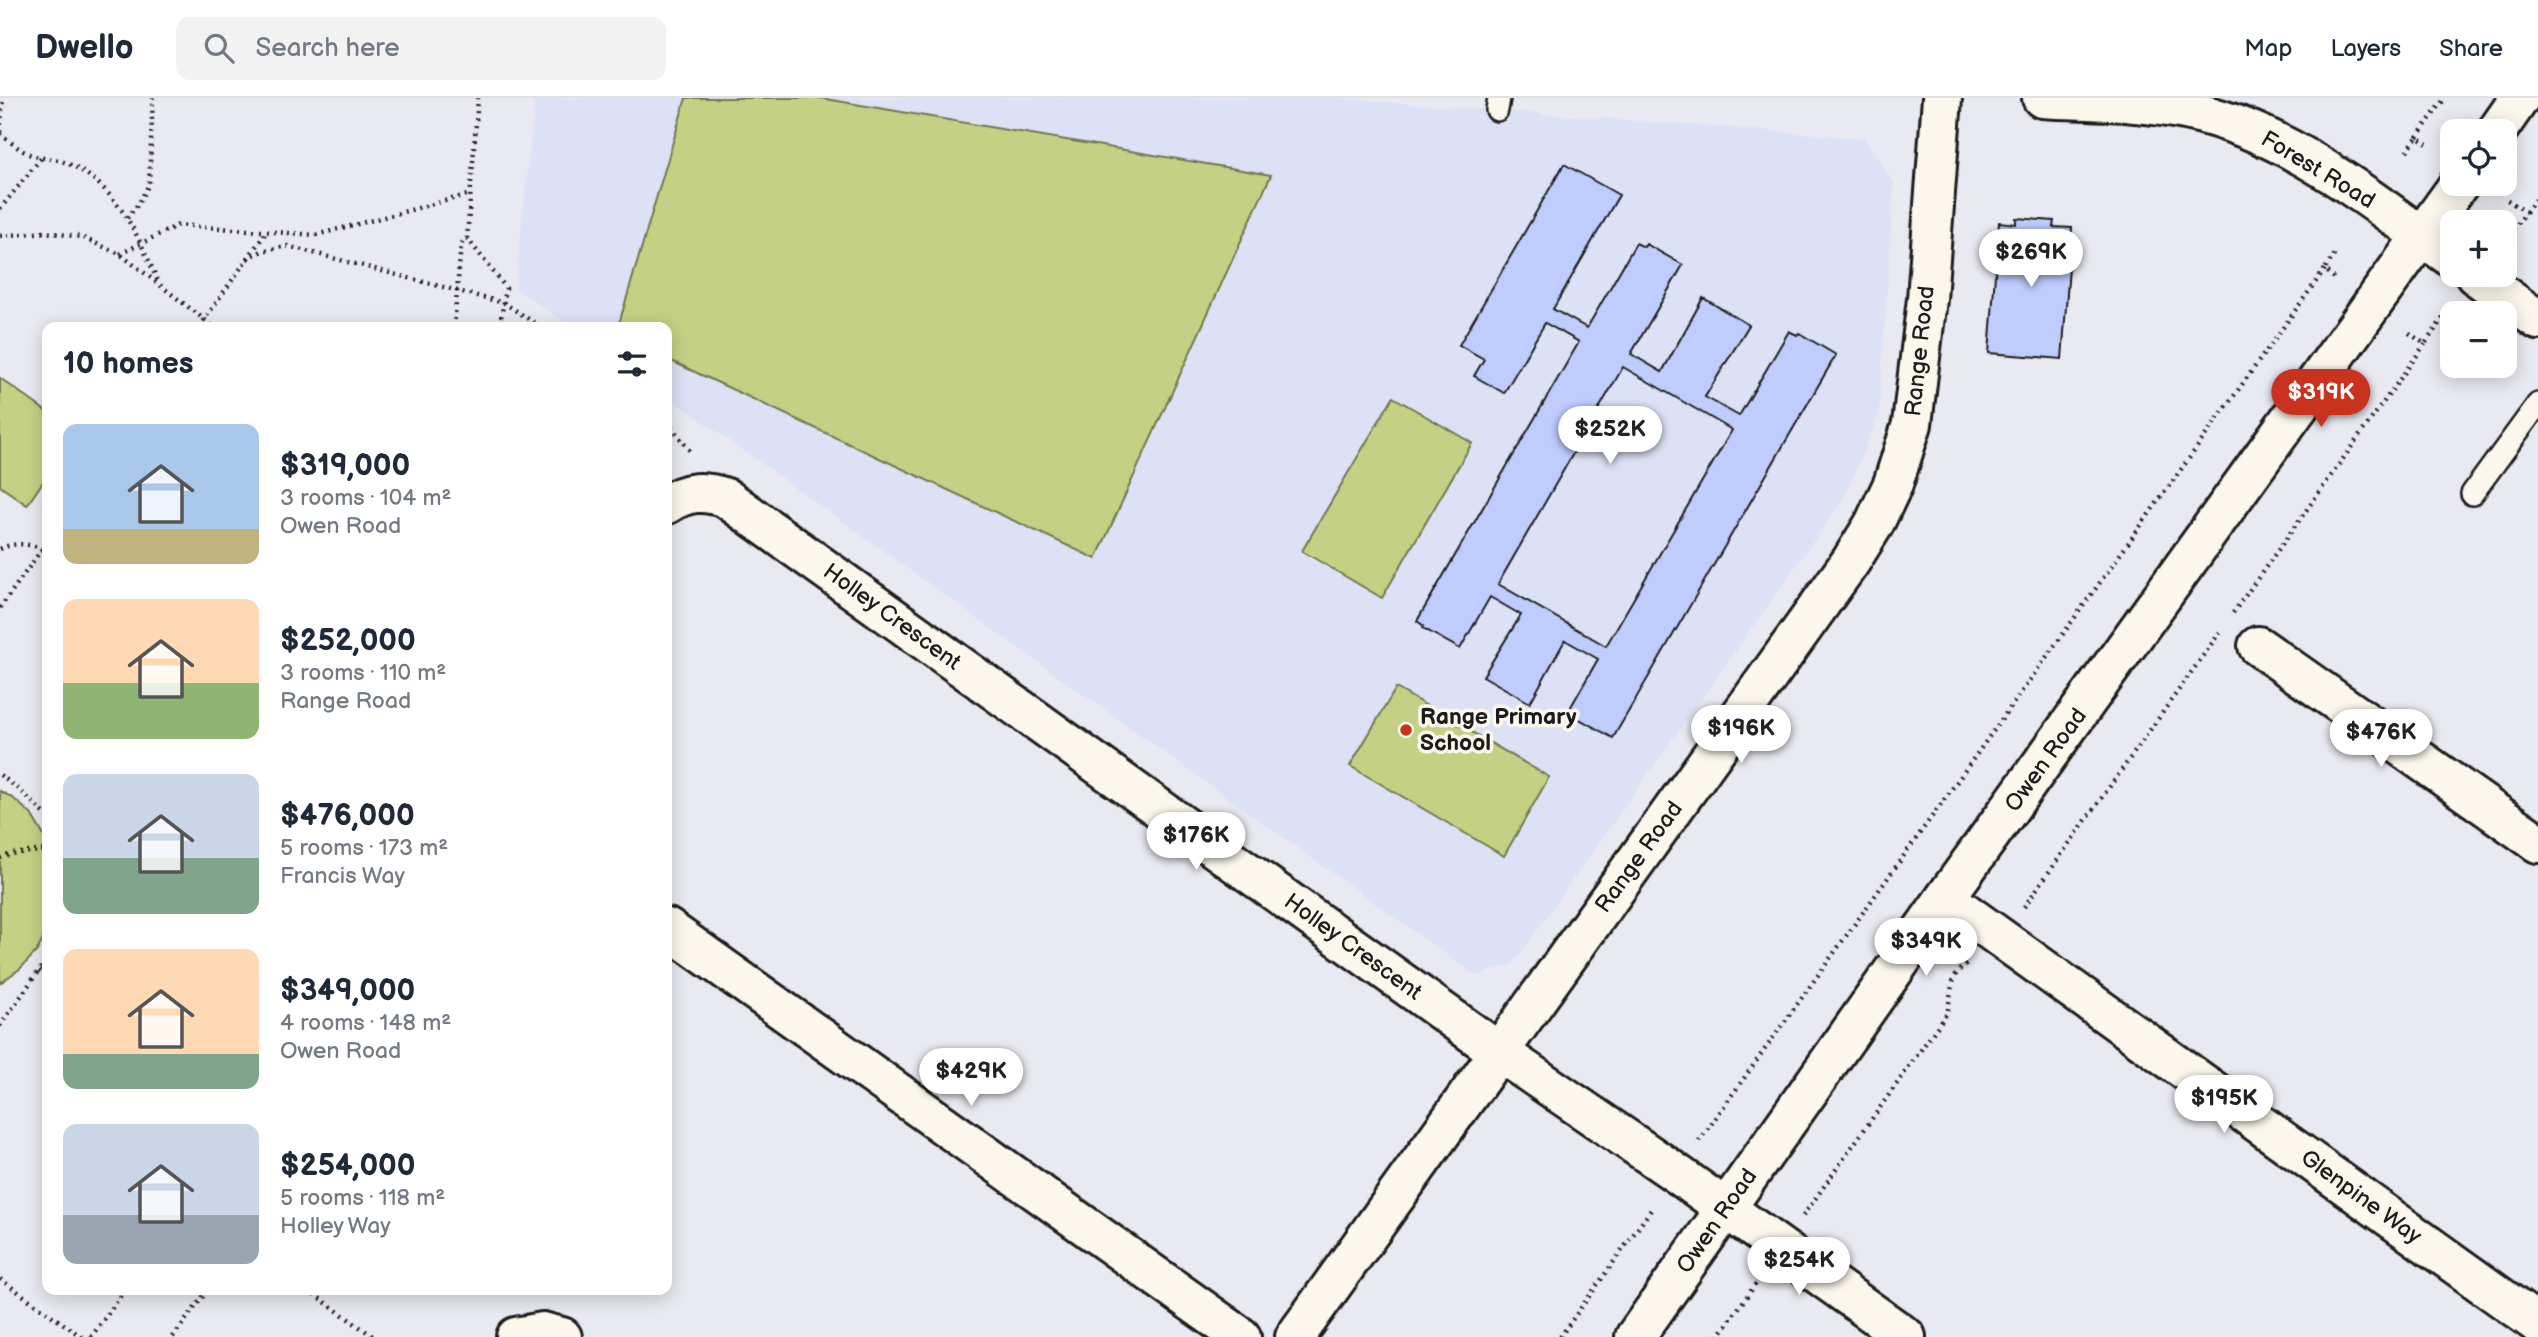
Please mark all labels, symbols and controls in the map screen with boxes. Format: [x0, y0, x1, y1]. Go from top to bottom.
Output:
search box [176, 17, 666, 80]
text: Dwello [35, 28, 134, 68]
icon: search [200, 29, 238, 67]
text: Search here [256, 33, 400, 64]
text: Map [2244, 34, 2292, 63]
text: Layers [2330, 34, 2401, 63]
text: Share [2439, 34, 2503, 63]
map controls [2440, 119, 2517, 378]
button: locate [2440, 119, 2517, 196]
street label: Forest Road [2256, 125, 2380, 215]
button: + [2440, 210, 2517, 287]
pin: $269K [1982, 230, 2080, 289]
text: $269K [1995, 238, 2067, 266]
street label: Range Road [1899, 284, 1941, 418]
button: − [2440, 301, 2517, 378]
icon: filters [613, 345, 651, 383]
text: 10 homes [63, 346, 194, 382]
pin: $319K [2272, 370, 2370, 429]
text: $319K [2287, 378, 2355, 406]
pin: $252K [1561, 406, 1659, 466]
text: $252K [1574, 415, 1646, 443]
text: $319,000 [280, 448, 410, 484]
icon: home [119, 452, 203, 536]
text: 3 rooms · 104 m² [280, 484, 451, 512]
text: Owen Road [280, 512, 401, 540]
street label: Holley Crescent [818, 558, 966, 676]
text: $252,000 [280, 623, 416, 659]
icon: home [119, 627, 203, 711]
text: 3 rooms · 110 m² [280, 659, 446, 687]
text: Range Road [280, 687, 411, 715]
place label: Range Primary School [1420, 703, 1577, 757]
street label: Owen Road [1999, 703, 2093, 817]
pin: $196K [1692, 706, 1790, 765]
pin: $476K [2332, 710, 2430, 769]
text: $196K [1707, 714, 1775, 742]
text: $476K [2346, 718, 2416, 746]
marker: Range Primary School [1398, 722, 1414, 738]
street label: Range Road [1589, 796, 1689, 918]
text: $476,000 [280, 798, 415, 834]
icon: home [119, 802, 203, 886]
pin: $176K [1147, 812, 1245, 872]
text: $176K [1163, 821, 1229, 849]
text: 5 rooms · 173 m² [280, 834, 448, 862]
text: Francis Way [280, 862, 405, 890]
street label: Holley Crescent [1279, 888, 1427, 1006]
pin: $349K [1877, 918, 1975, 978]
text: $349K [1890, 927, 1962, 955]
text: $349,000 [280, 973, 415, 1009]
icon: home [119, 977, 203, 1061]
text: 4 rooms · 148 m² [280, 1009, 451, 1037]
text: Owen Road [280, 1037, 401, 1065]
pin: $429K [922, 1048, 1020, 1108]
text: $429K [935, 1057, 1007, 1085]
pin: $195K [2175, 1076, 2273, 1135]
text: $195K [2190, 1084, 2258, 1112]
street label: Glenpine Way [2295, 1144, 2427, 1251]
text: $254,000 [280, 1148, 415, 1184]
icon: home [119, 1152, 203, 1236]
street label: Owen Road [1671, 1163, 1763, 1279]
text: 5 rooms · 118 m² [280, 1184, 445, 1212]
text: Holley Way [280, 1212, 391, 1240]
pin: $254K [1750, 1238, 1848, 1297]
text: $254K [1763, 1246, 1835, 1274]

